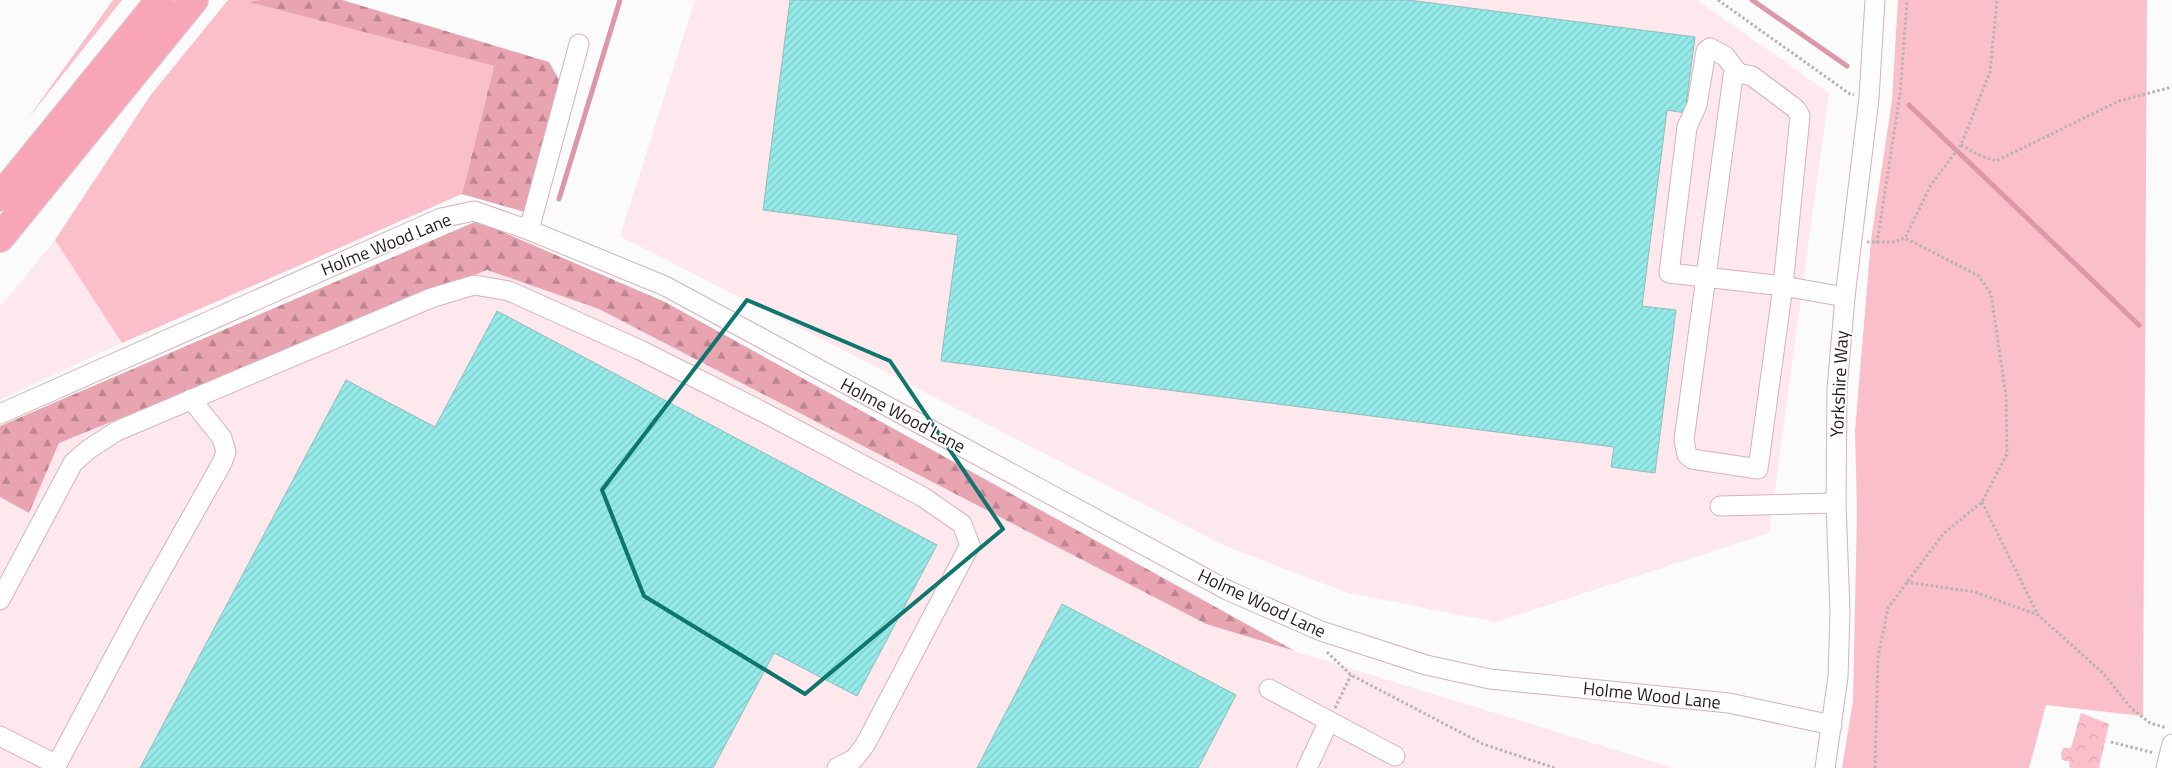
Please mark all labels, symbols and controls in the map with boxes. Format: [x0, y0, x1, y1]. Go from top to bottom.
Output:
street label: Holme Wood Lane [317, 206, 455, 282]
street label: Yorkshire Way [1823, 329, 1855, 438]
street label: Holme Wood Lane [836, 371, 970, 459]
street label: Holme Wood Lane [1194, 562, 1330, 644]
street label: Holme Wood Lane [1582, 674, 1722, 716]

